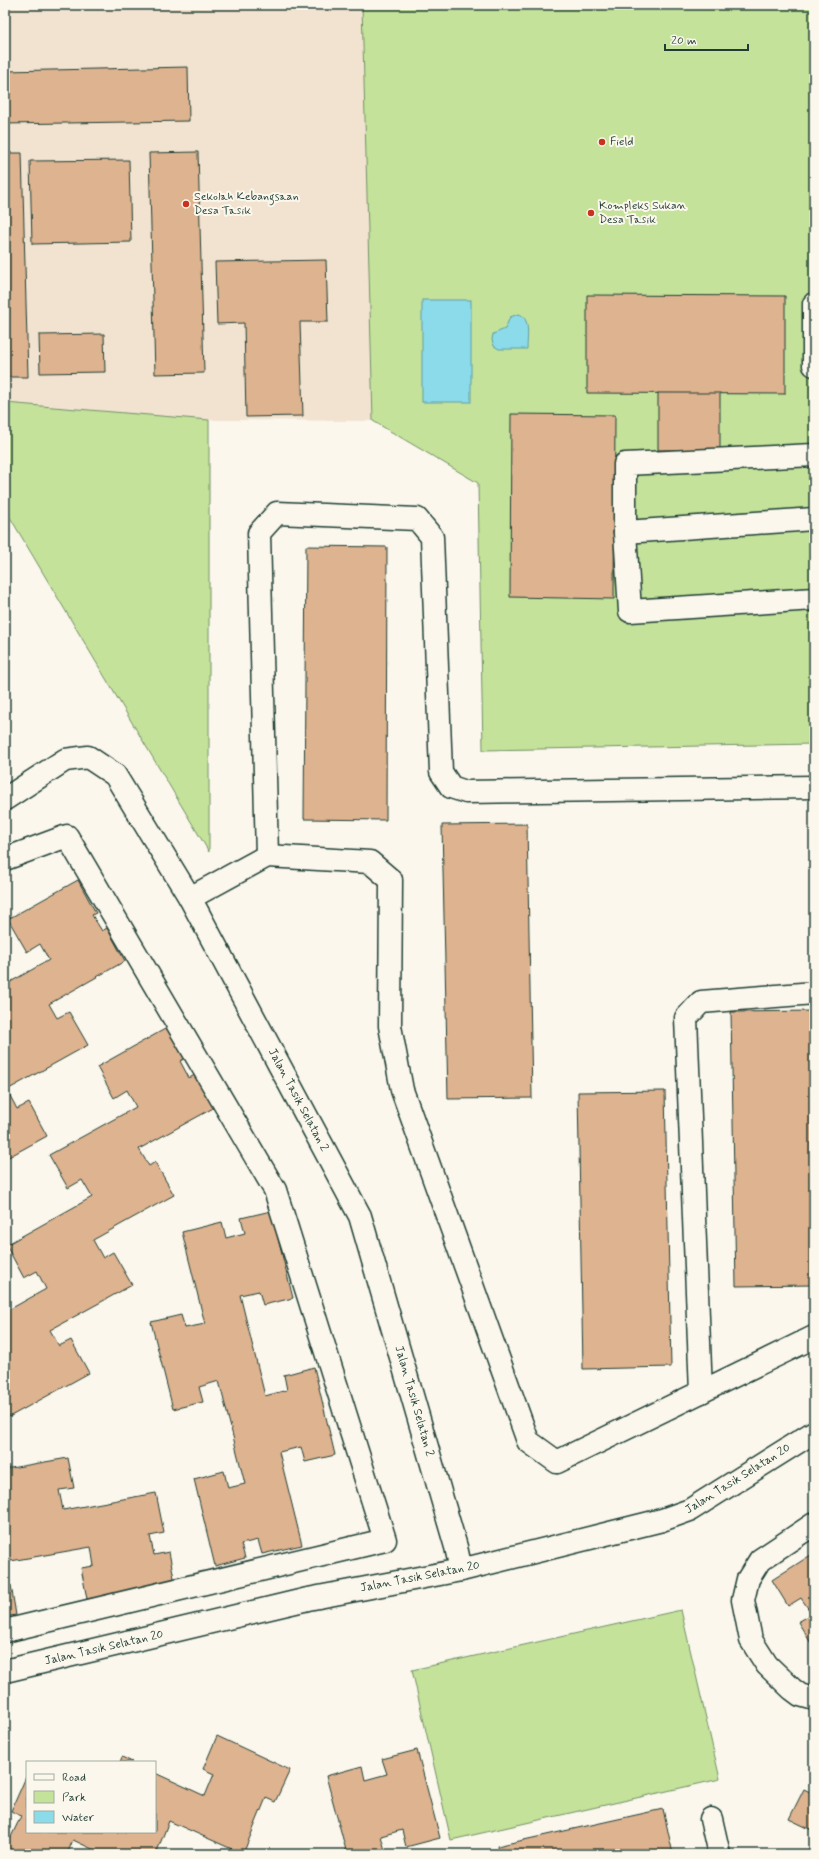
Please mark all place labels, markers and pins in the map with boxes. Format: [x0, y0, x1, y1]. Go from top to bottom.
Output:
place label: Field [610, 134, 634, 150]
marker: Field [597, 137, 607, 147]
place label: Sekolah Kebangsaan Desa Tasik [194, 189, 299, 219]
place label: Kompleks Sukan Desa Tasik [599, 198, 687, 228]
marker: Sekolah Kebangsaan Desa Tasik [181, 199, 191, 209]
marker: Kompleks Sukan Desa Tasik [586, 208, 596, 218]

